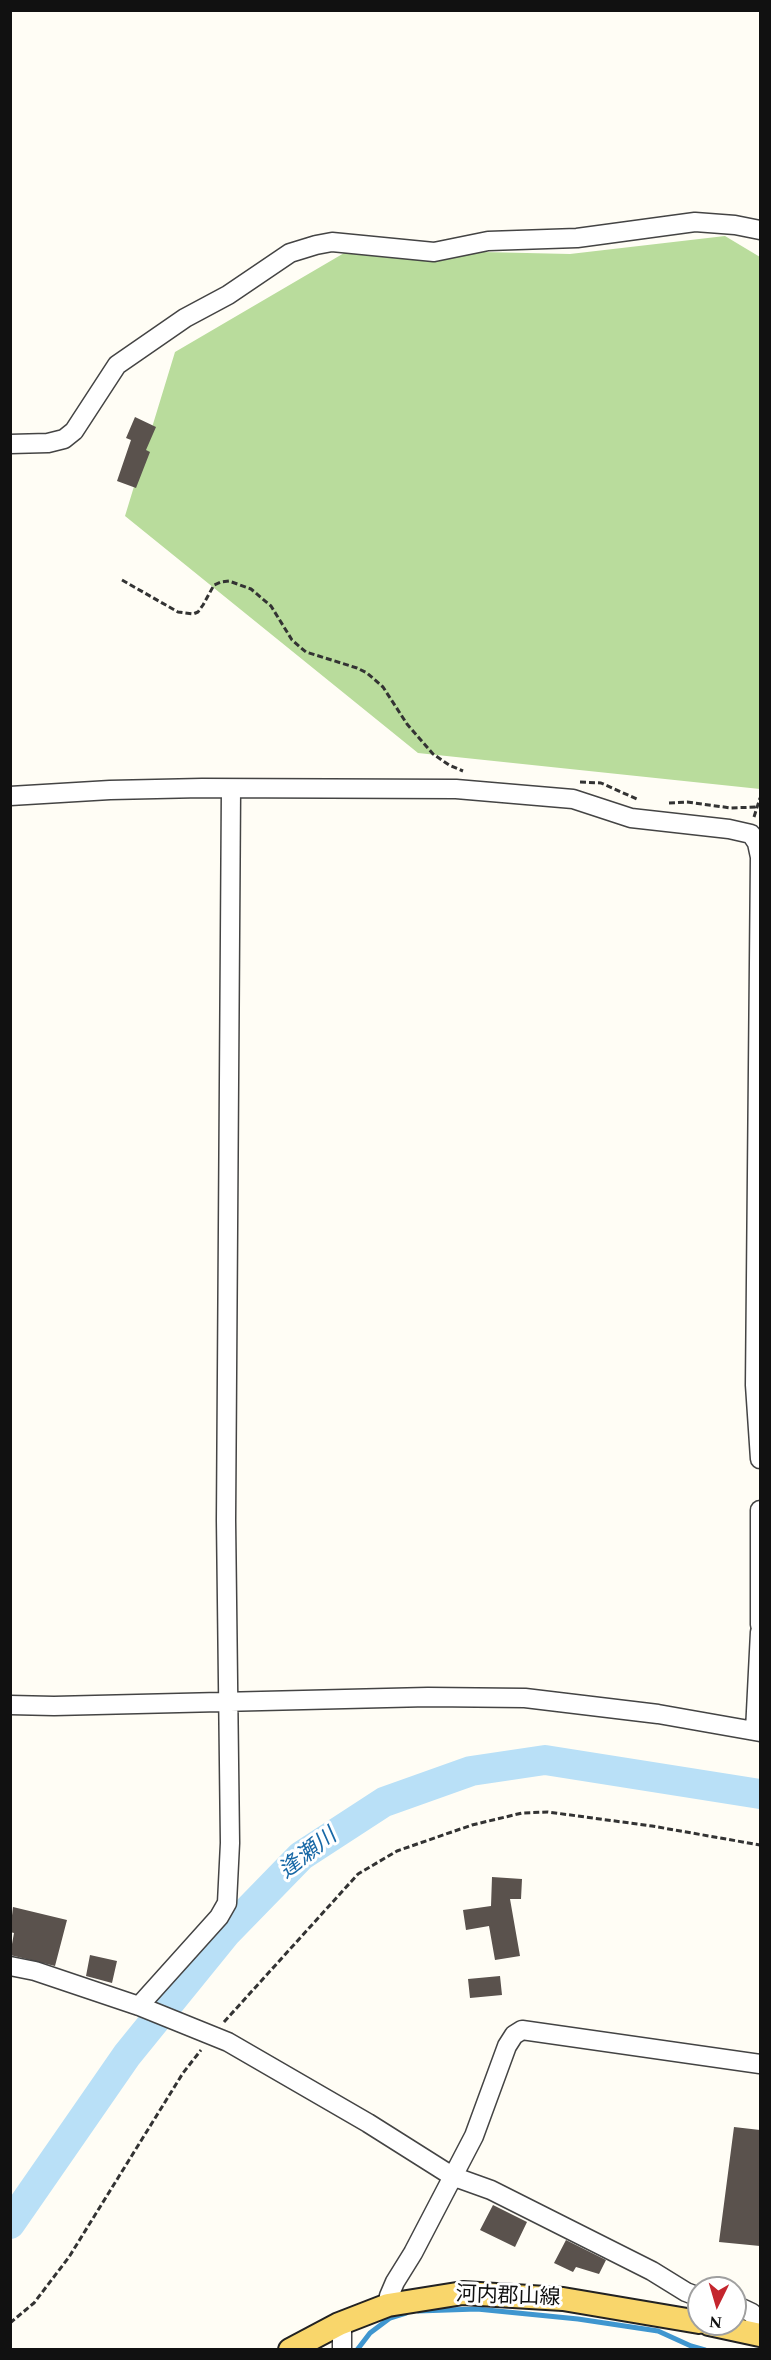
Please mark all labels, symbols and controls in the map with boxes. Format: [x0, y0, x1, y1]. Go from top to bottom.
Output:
water label: 逢瀬川 [275, 1824, 343, 1886]
north arrow [687, 2276, 747, 2336]
street label: 河内郡山線 [455, 2284, 561, 2312]
text: N [708, 2309, 723, 2334]

